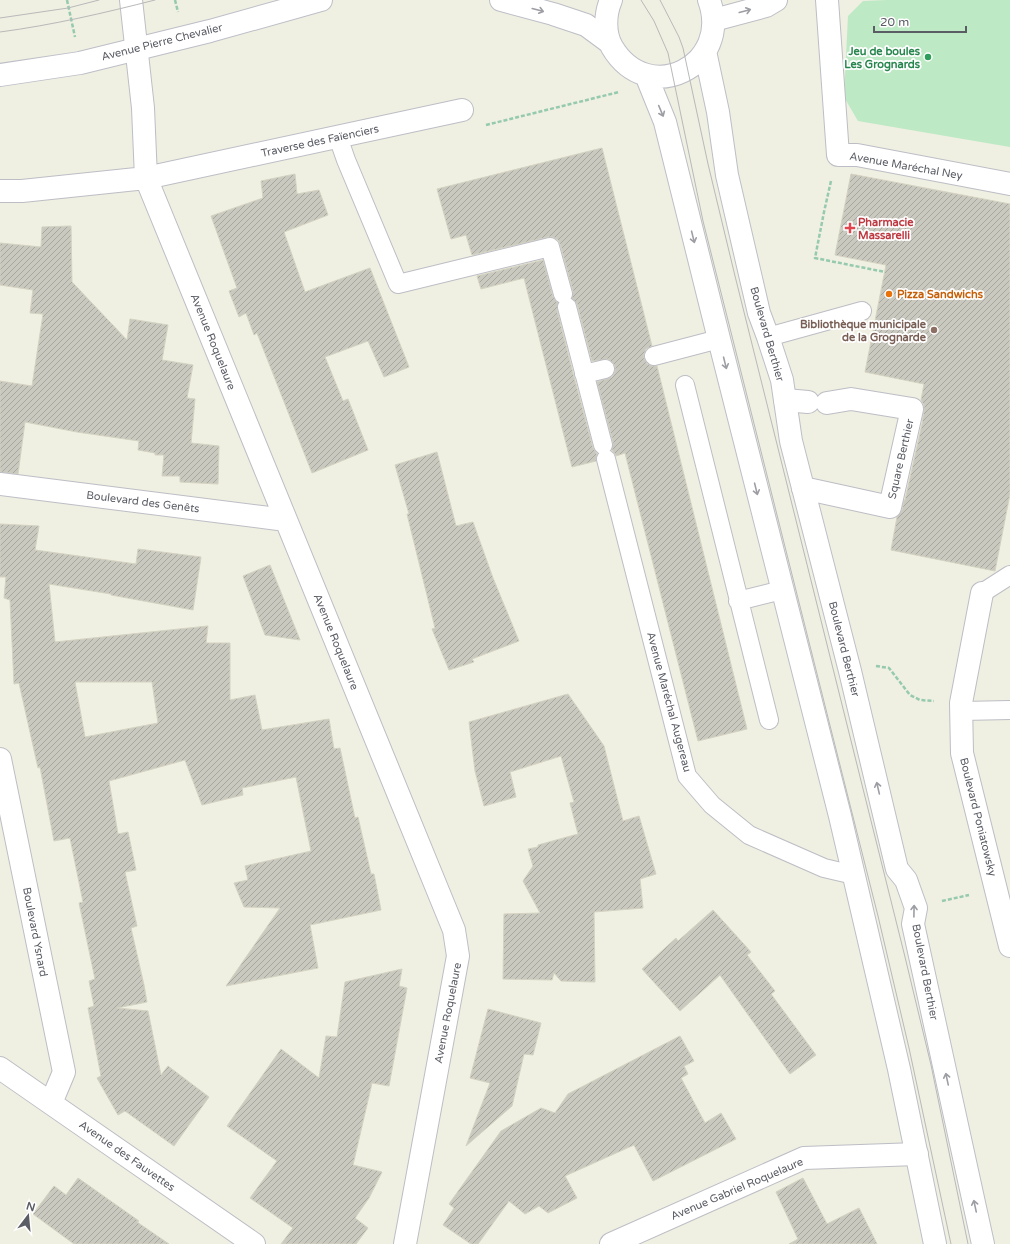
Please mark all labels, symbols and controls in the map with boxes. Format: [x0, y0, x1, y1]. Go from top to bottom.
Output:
one-way arrow [532, 7, 545, 14]
one-way arrow [739, 7, 752, 14]
scale bar [874, 8, 966, 34]
text: 20 m [880, 15, 909, 29]
street label: Avenue Pierre Chevalier [100, 20, 225, 63]
place label: Jeu de boules Les Grognards [844, 45, 921, 72]
marker: Jeu de boules Les Grognards [923, 52, 933, 62]
one-way arrow [657, 104, 665, 116]
street label: Traverse des Faïenciers [260, 122, 380, 160]
street label: Avenue Maréchal Ney [849, 150, 964, 182]
place label: Pharmacie Massarelli [858, 216, 914, 242]
marker: Pharmacie Massarelli [845, 223, 855, 233]
one-way arrow [690, 230, 698, 243]
street label: Boulevard Berthier [747, 285, 787, 384]
place label: Pizza Sandwichs [897, 288, 984, 301]
marker: Pizza Sandwichs [884, 289, 894, 299]
street label: Avenue Roquelaure [188, 292, 238, 392]
place label: Bibliothèque municipale de la Grognarde [800, 318, 927, 345]
marker: Bibliothèque municipale de la Grognarde [929, 325, 939, 335]
one-way arrow [721, 356, 729, 369]
street label: Square Berthier [885, 417, 917, 500]
one-way arrow [753, 482, 761, 495]
street label: Boulevard des Genêts [86, 489, 200, 515]
street label: Avenue Roquelaure [311, 592, 361, 692]
street label: Boulevard Berthier [826, 600, 862, 699]
street label: Avenue Maréchal Augereau [644, 630, 694, 774]
street label: Boulevard Poniatowsky [957, 756, 999, 878]
one-way arrow [873, 782, 881, 795]
street label: Boulevard Ysnard [20, 886, 50, 978]
one-way arrow [911, 905, 918, 918]
street label: Boulevard Berthier [909, 923, 941, 1022]
street label: Avenue Roquelaure [432, 961, 464, 1065]
one-way arrow [942, 1073, 950, 1086]
street label: Avenue des Fauvettes [77, 1118, 177, 1194]
street label: Avenue Gabriel Roquelaure [669, 1155, 805, 1223]
north arrow [8, 1196, 48, 1236]
text: N [25, 1199, 37, 1214]
one-way arrow [970, 1200, 978, 1213]

